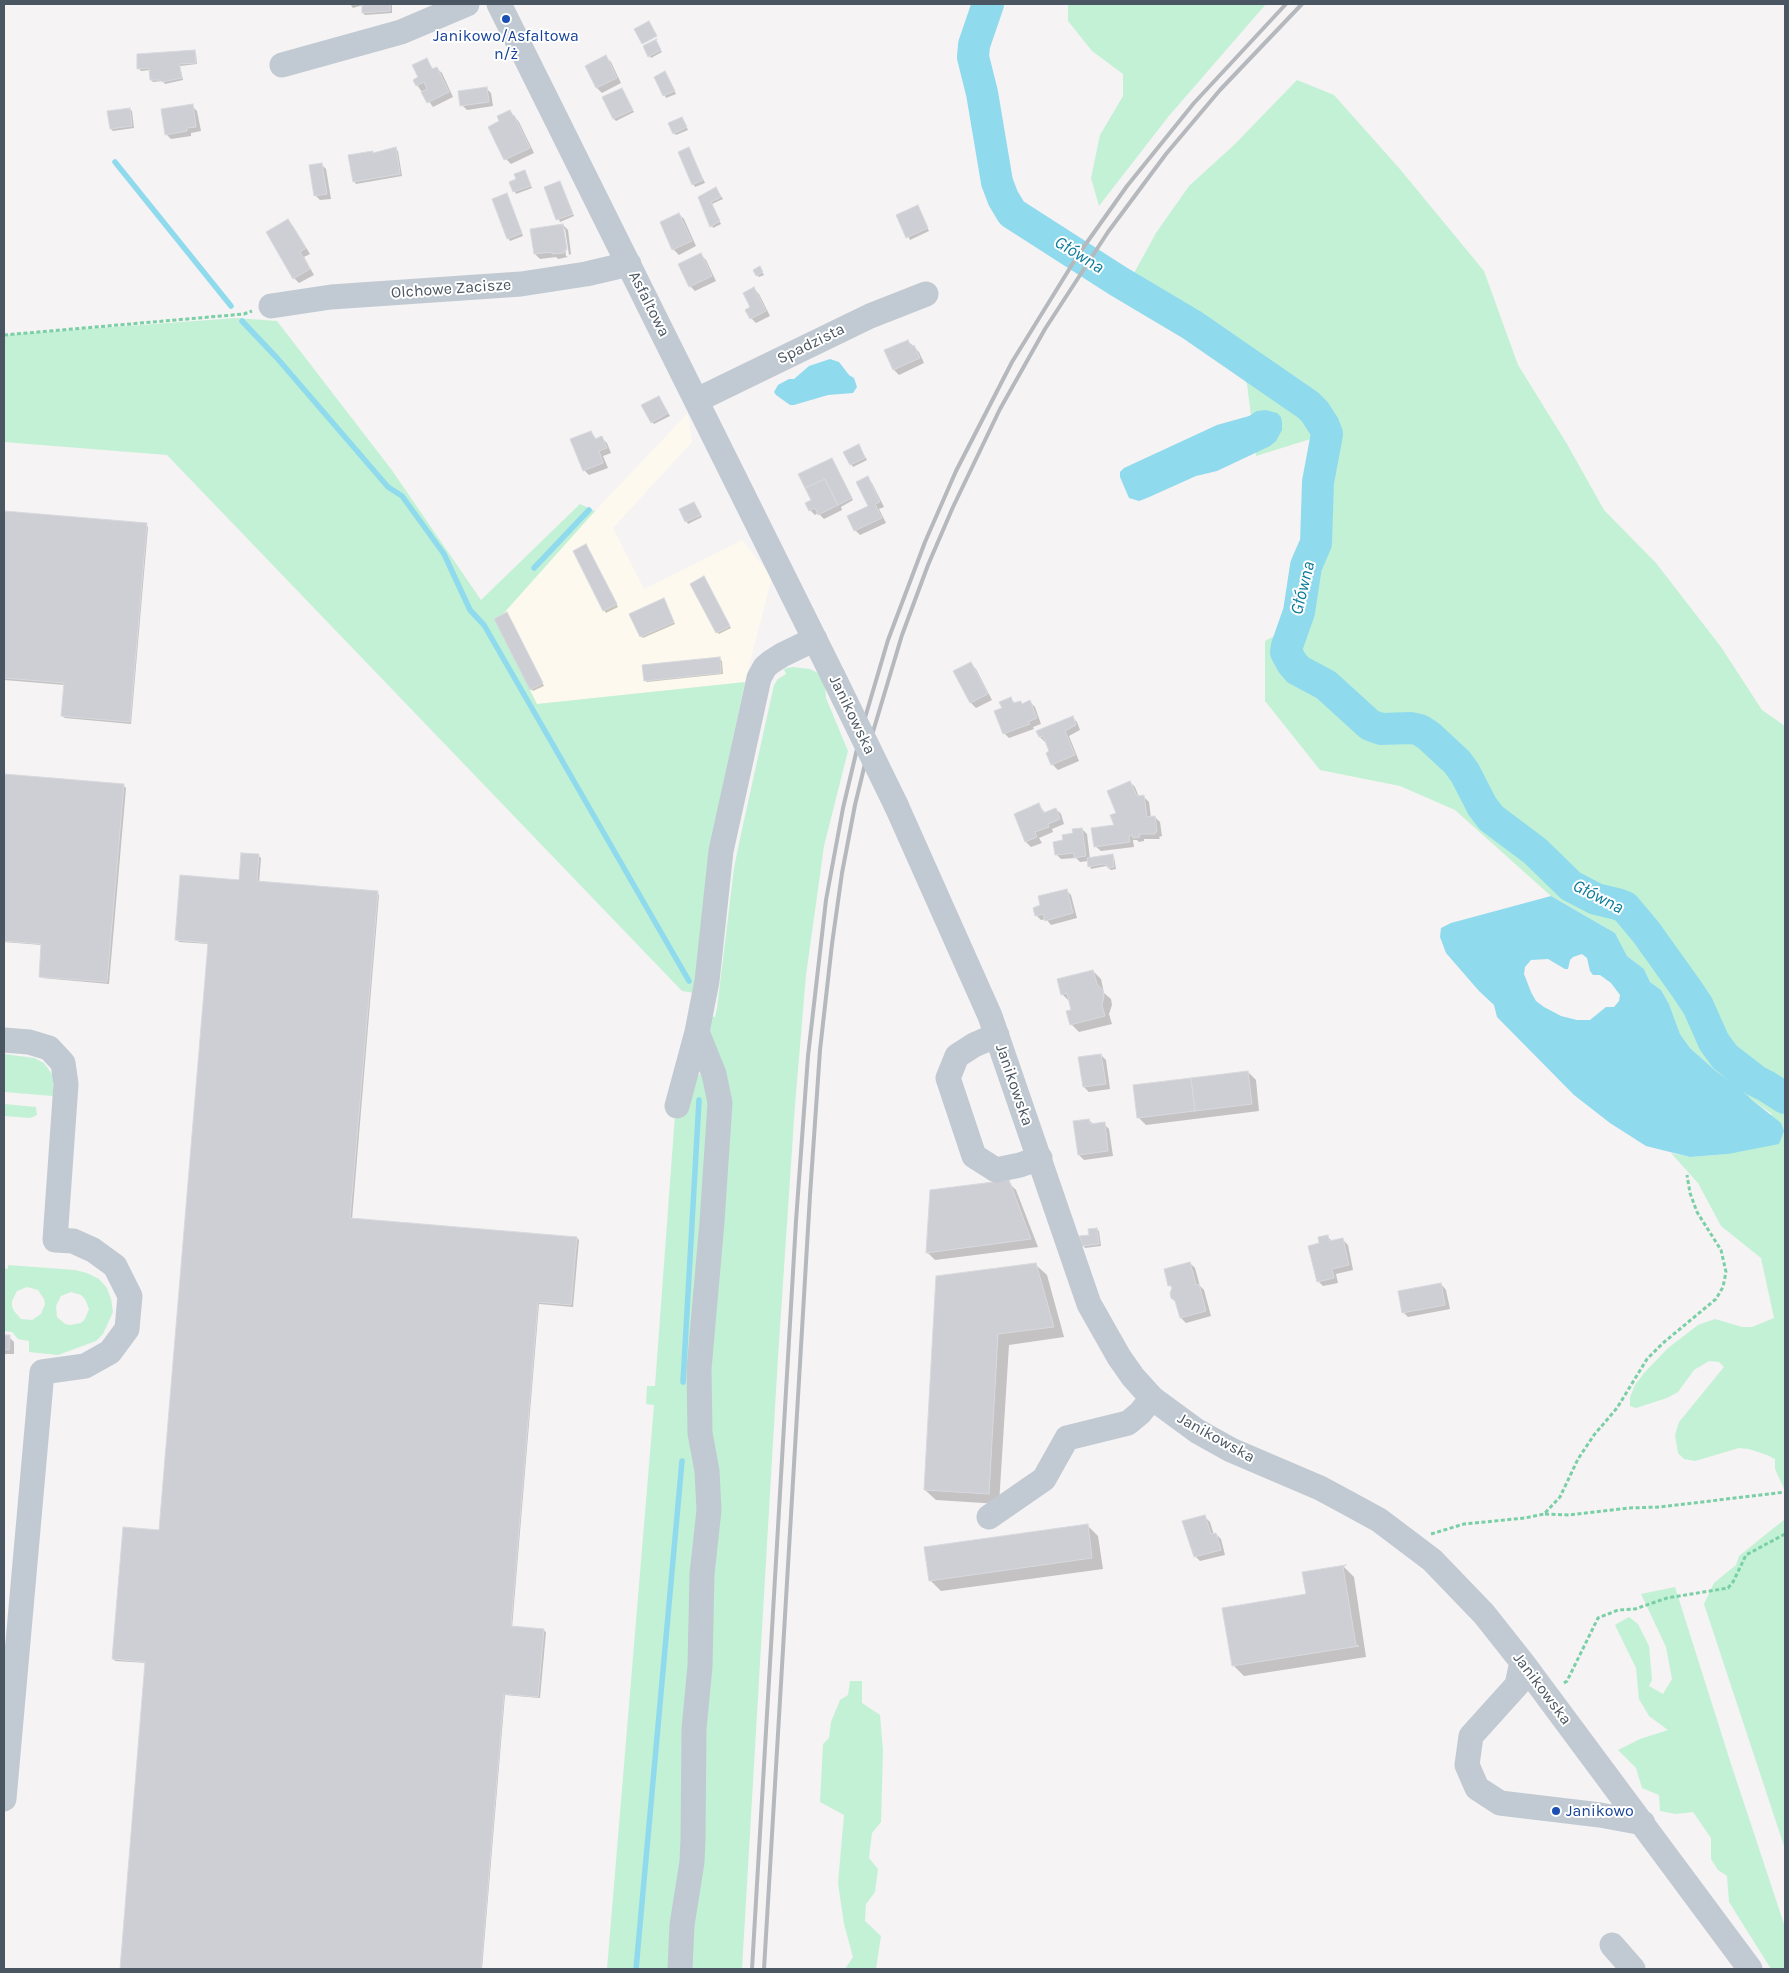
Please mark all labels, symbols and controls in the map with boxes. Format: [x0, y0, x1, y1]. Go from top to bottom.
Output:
marker: Janikowo/Asfaltowa n/ż [500, 13, 512, 25]
place label: Janikowo/Asfaltowa n/ż [433, 26, 579, 64]
water label: Główna [1050, 231, 1108, 279]
street label: Asfaltowa [624, 268, 674, 340]
street label: Olchowe Zacisze [390, 275, 512, 303]
street label: Spadzista [774, 319, 848, 369]
water label: Główna [1286, 559, 1320, 617]
street label: Janikowska [825, 672, 879, 758]
water label: Główna [1569, 875, 1627, 919]
street label: Janikowska [991, 1042, 1037, 1128]
street label: Janikowska [1174, 1409, 1258, 1467]
street label: Janikowska [1509, 1649, 1575, 1729]
place label: Janikowo [1566, 1801, 1634, 1821]
marker: Janikowo [1550, 1805, 1562, 1817]

